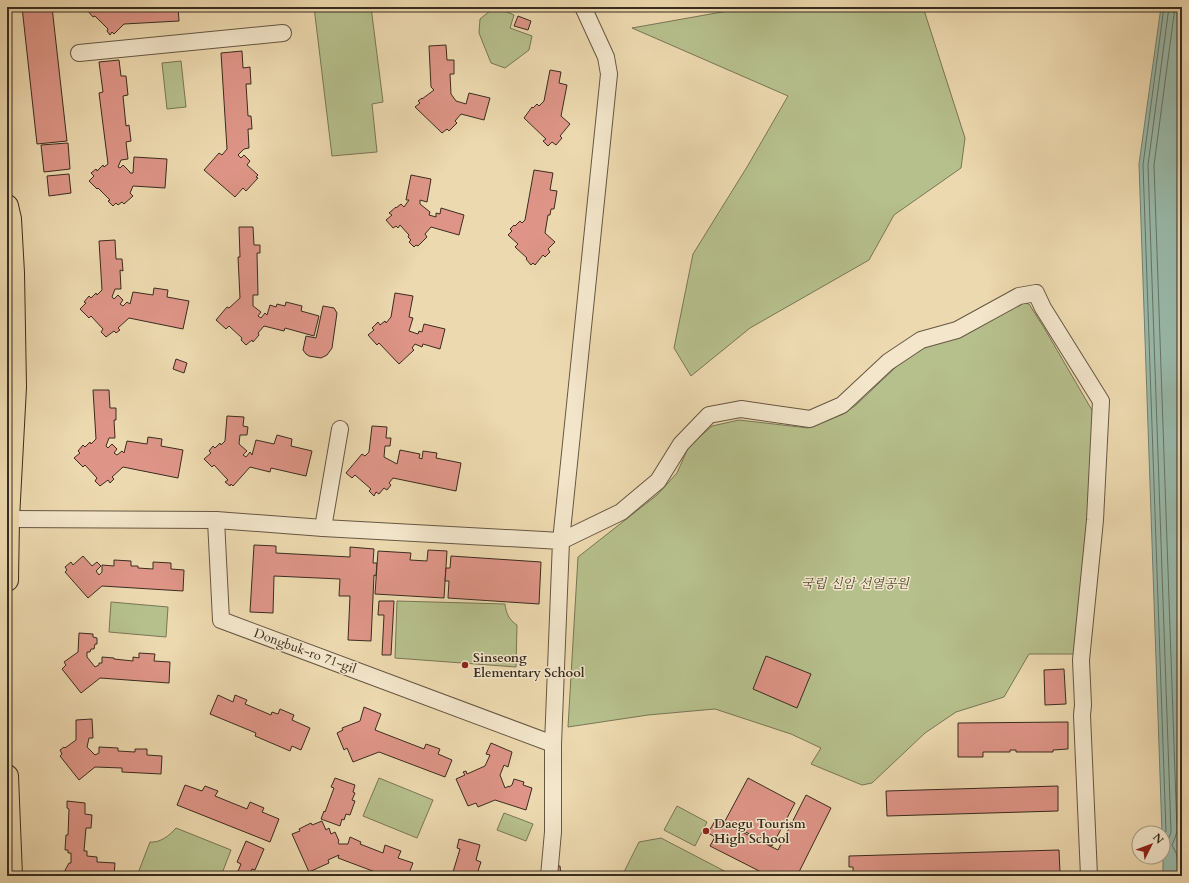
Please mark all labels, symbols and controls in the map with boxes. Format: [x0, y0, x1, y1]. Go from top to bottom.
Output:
park label: 국립 신암 선열공원 [801, 575, 910, 593]
street label: Dongbuk-ro 71-gil [251, 624, 359, 678]
place label: Sinseong Elementary School [473, 649, 585, 682]
marker: Sinseong Elementary School [460, 660, 470, 670]
place label: Daegu Tourism High School [714, 815, 806, 848]
north arrow [1131, 825, 1171, 865]
marker: Daegu Tourism High School [701, 826, 711, 836]
text: N [1149, 830, 1167, 848]

